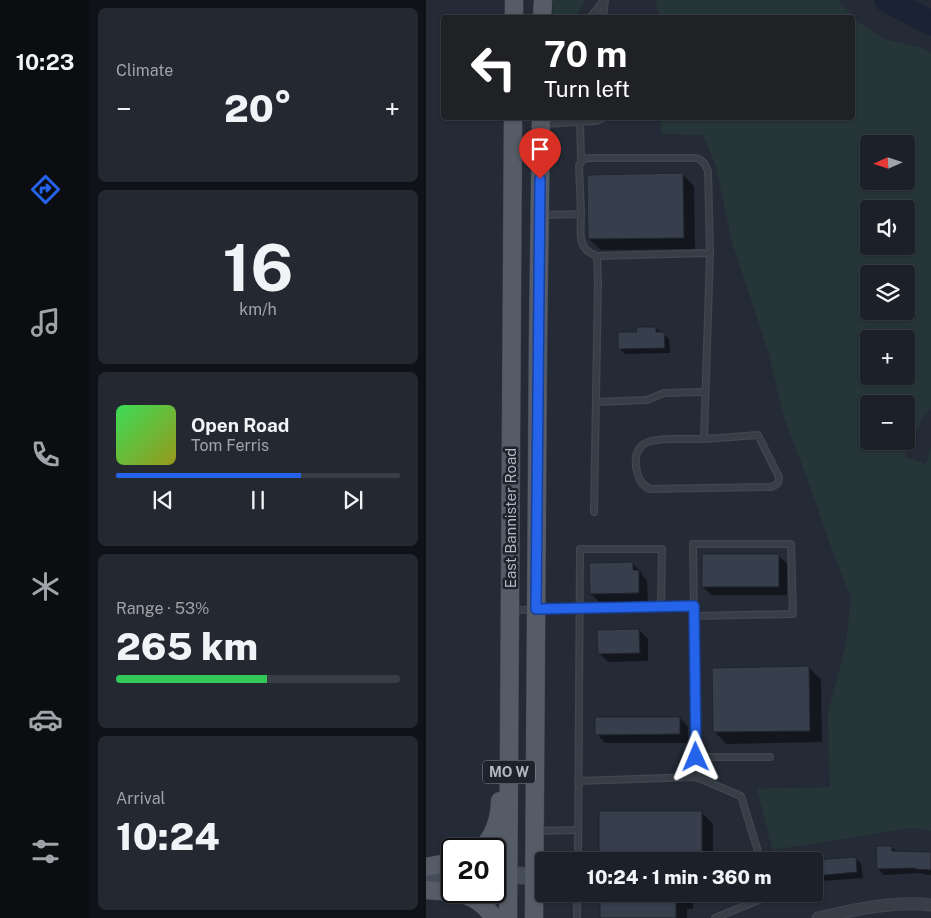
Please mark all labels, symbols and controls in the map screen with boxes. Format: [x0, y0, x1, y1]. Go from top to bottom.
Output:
text: 70 m [544, 34, 627, 75]
icon: left [461, 35, 526, 100]
text: 10:23 [16, 49, 74, 75]
text: Climate [116, 61, 173, 80]
text: Turn left [544, 76, 630, 102]
text: 20° [224, 86, 292, 131]
text: − [116, 92, 132, 125]
text: + [384, 92, 400, 125]
pin [519, 128, 561, 179]
icon: arrive [526, 135, 554, 163]
north arrow [860, 135, 915, 190]
map controls [860, 135, 915, 450]
icon: directions [28, 172, 63, 207]
button: sound [860, 200, 915, 255]
text: 16 [223, 229, 293, 306]
button: layers [860, 265, 915, 320]
text: km/h [239, 300, 277, 319]
icon: music [28, 305, 63, 340]
button: + [860, 330, 915, 385]
button: − [860, 395, 915, 450]
text: Open Road [191, 414, 289, 436]
text: Tom Ferris [191, 436, 269, 455]
icon: phone [28, 437, 63, 472]
street label: East Bannister Road [502, 448, 519, 588]
icon: previous [149, 486, 177, 514]
icon: pause [244, 486, 272, 514]
icon: next [339, 486, 367, 514]
icon: climate [28, 569, 63, 604]
text: Range · 53% [116, 599, 210, 618]
text: 265 km [116, 624, 258, 669]
icon: car [28, 702, 63, 737]
position arrow [669, 730, 721, 782]
road number: MO W [483, 760, 535, 784]
text: Arrival [116, 789, 165, 808]
text: 10:24 [116, 814, 220, 859]
icon: filters [28, 834, 63, 869]
speed limit sign: 20 [441, 838, 506, 903]
text: 10:24 · 1 min · 360 m [587, 866, 771, 888]

